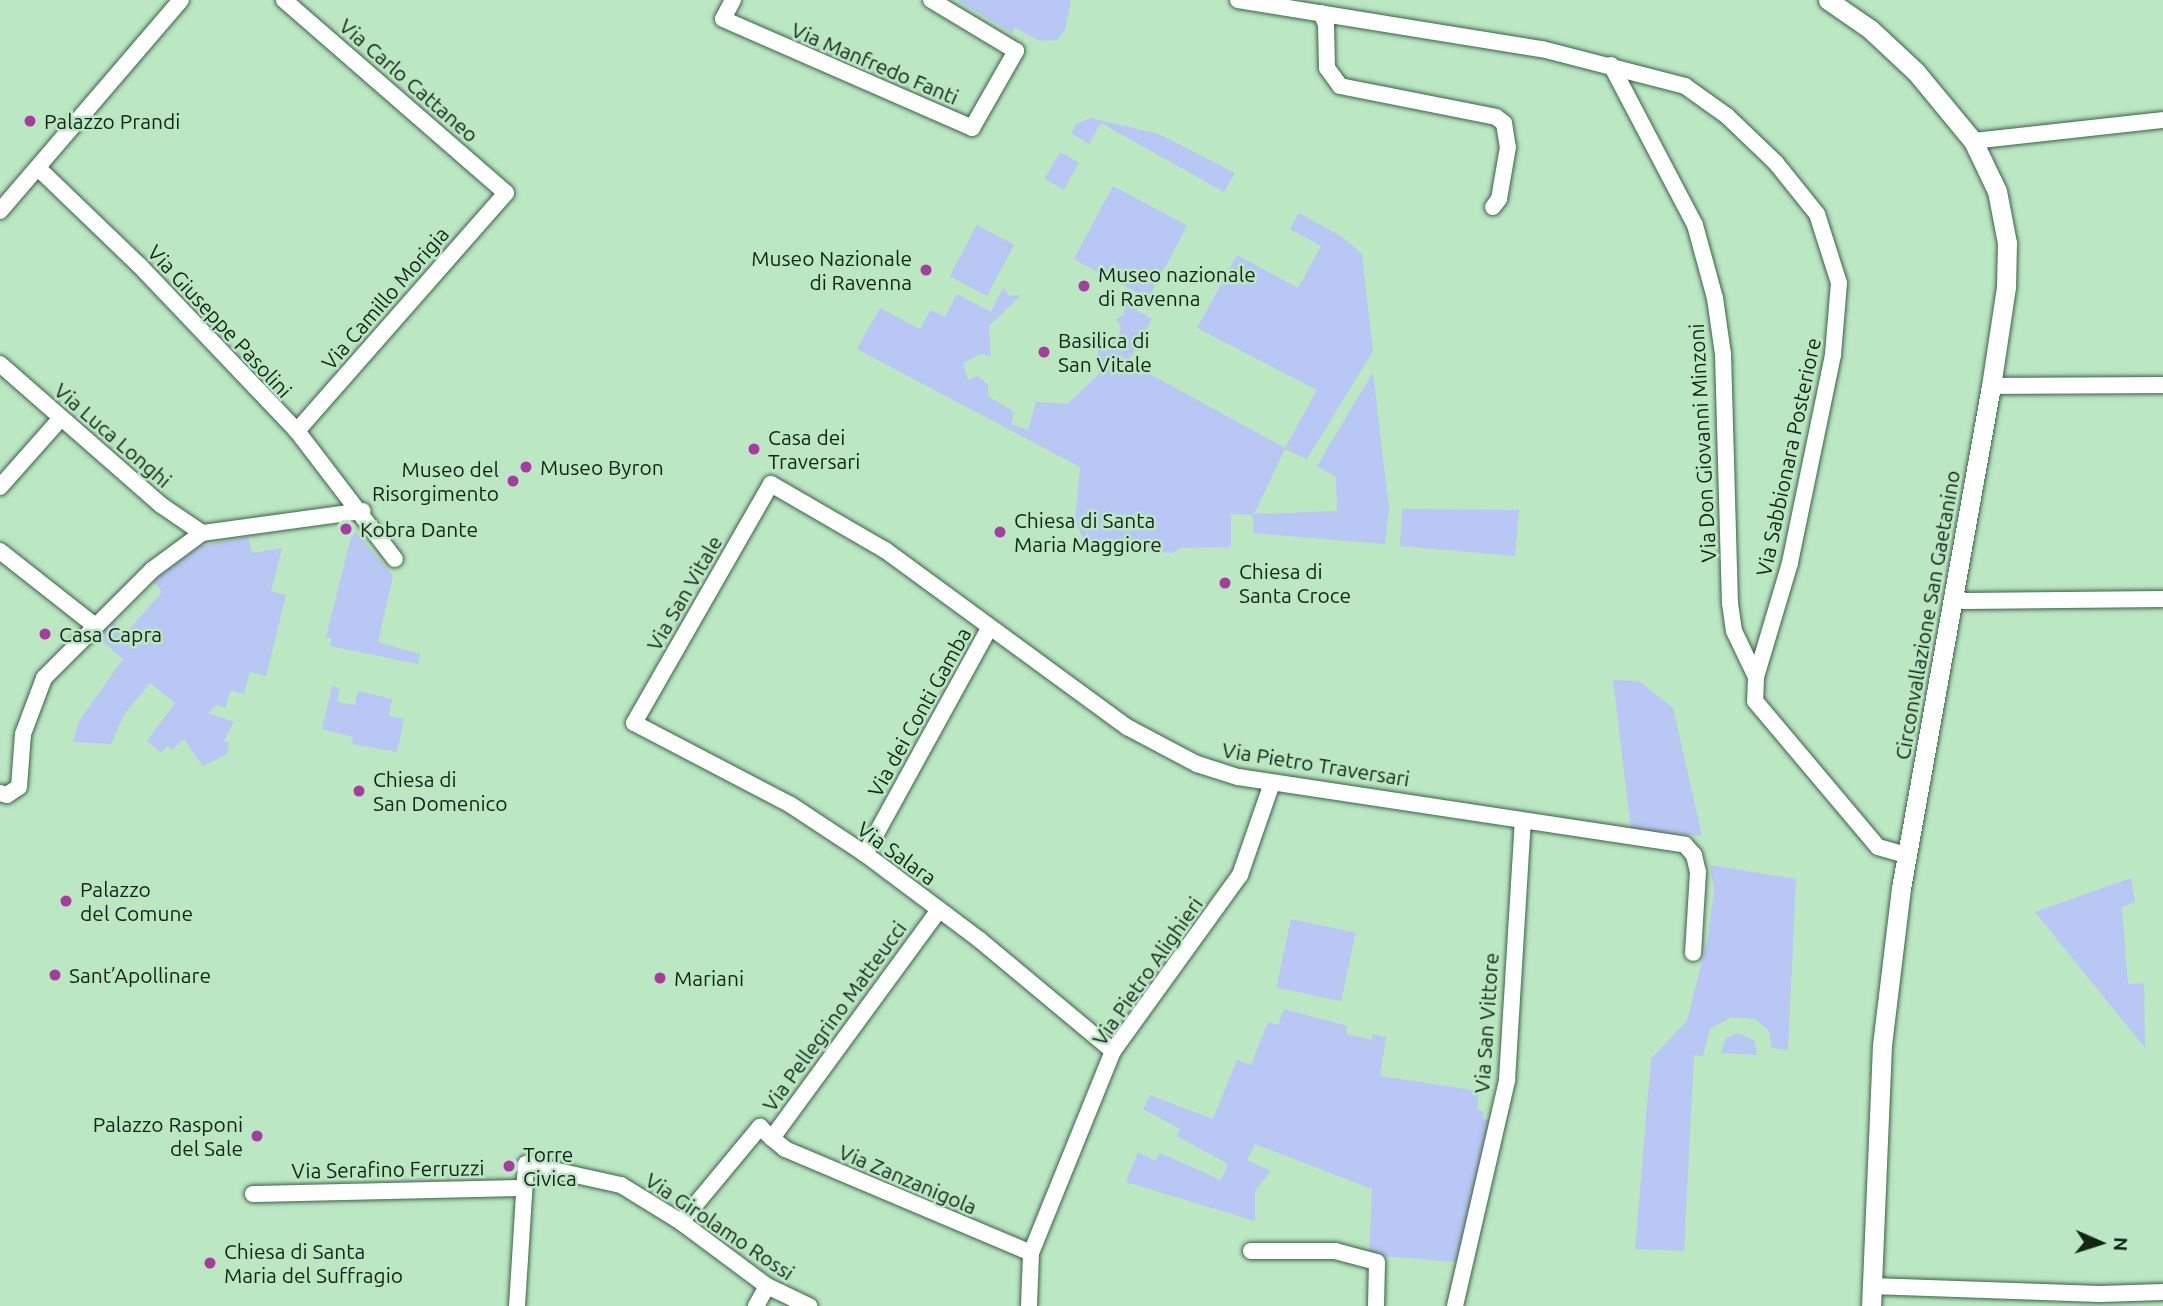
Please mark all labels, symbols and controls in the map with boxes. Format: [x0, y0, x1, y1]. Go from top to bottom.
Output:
street label: Via Carlo Cattaneo [334, 13, 484, 147]
street label: Via Manfredo Fanti [788, 16, 962, 110]
place label: Palazzo Prandi [44, 108, 180, 134]
marker: Palazzo Prandi [22, 113, 38, 129]
street label: Via Camillo Morigia [316, 221, 454, 375]
street label: Via Giuseppe Pasolini [143, 239, 297, 403]
place label: Museo Nazionale di Ravenna [751, 245, 912, 295]
place label: Museo nazionale di Ravenna [1098, 261, 1256, 311]
marker: Museo Nazionale di Ravenna [918, 262, 934, 278]
marker: Museo nazionale di Ravenna [1076, 278, 1092, 294]
street label: Via Don Giovanni Minzoni [1683, 323, 1721, 563]
place label: Basilica di San Vitale [1058, 327, 1152, 377]
street label: Via Sabbionara Posteriore [1750, 335, 1826, 579]
marker: Basilica di San Vitale [1036, 344, 1052, 360]
street label: Via Luca Longhi [49, 377, 177, 493]
place label: Casa dei Traversari [768, 424, 860, 474]
marker: Casa dei Traversari [746, 441, 762, 457]
place label: Museo Byron [540, 454, 664, 480]
place label: Museo del Risorgimento [372, 456, 499, 506]
marker: Museo Byron [518, 459, 534, 475]
street label: Circonvallazione San Gaetanino [1889, 468, 1965, 762]
marker: Museo del Risorgimento [505, 473, 521, 489]
place label: Chiesa di Santa Maria Maggiore [1014, 507, 1162, 557]
place label: Kobra Dante [360, 516, 478, 542]
marker: Kobra Dante [338, 521, 354, 537]
marker: Chiesa di Santa Maria Maggiore [992, 524, 1008, 540]
street label: Via San Vitale [641, 531, 727, 655]
place label: Chiesa di Santa Croce [1239, 558, 1351, 608]
marker: Chiesa di Santa Croce [1217, 575, 1233, 591]
place label: Casa Capra [59, 621, 162, 647]
street label: Via dei Conti Gamba [862, 623, 976, 801]
marker: Casa Capra [37, 626, 53, 642]
street label: Via Pietro Traversari [1220, 737, 1412, 791]
place label: Chiesa di San Domenico [373, 766, 508, 816]
marker: Chiesa di San Domenico [351, 783, 367, 799]
street label: Via Salara [853, 816, 941, 890]
place label: Palazzo del Comune [80, 876, 193, 926]
street label: Via Pietro Alighieri [1086, 892, 1208, 1050]
marker: Palazzo del Comune [58, 893, 74, 909]
street label: Via Pellegrino Matteucci [757, 916, 911, 1116]
street label: Via San Vittore [1469, 952, 1503, 1094]
place label: Sant’Apollinare [69, 962, 211, 988]
place label: Mariani [674, 965, 744, 991]
marker: Sant’Apollinare [47, 967, 63, 983]
marker: Mariani [652, 970, 668, 986]
place label: Palazzo Rasponi del Sale [93, 1111, 243, 1161]
marker: Palazzo Rasponi del Sale [249, 1128, 265, 1144]
street label: Via Zanzanigola [835, 1139, 981, 1219]
place label: Torre Civica [523, 1141, 577, 1191]
street label: Via Serafino Ferruzzi [291, 1155, 485, 1183]
marker: Torre Civica [501, 1158, 517, 1174]
street label: Via Girolamo Rossi [641, 1167, 799, 1285]
north arrow [2065, 1208, 2135, 1278]
text: N [2110, 1236, 2132, 1252]
place label: Chiesa di Santa Maria del Suffragio [224, 1238, 403, 1288]
marker: Chiesa di Santa Maria del Suffragio [202, 1255, 218, 1271]

